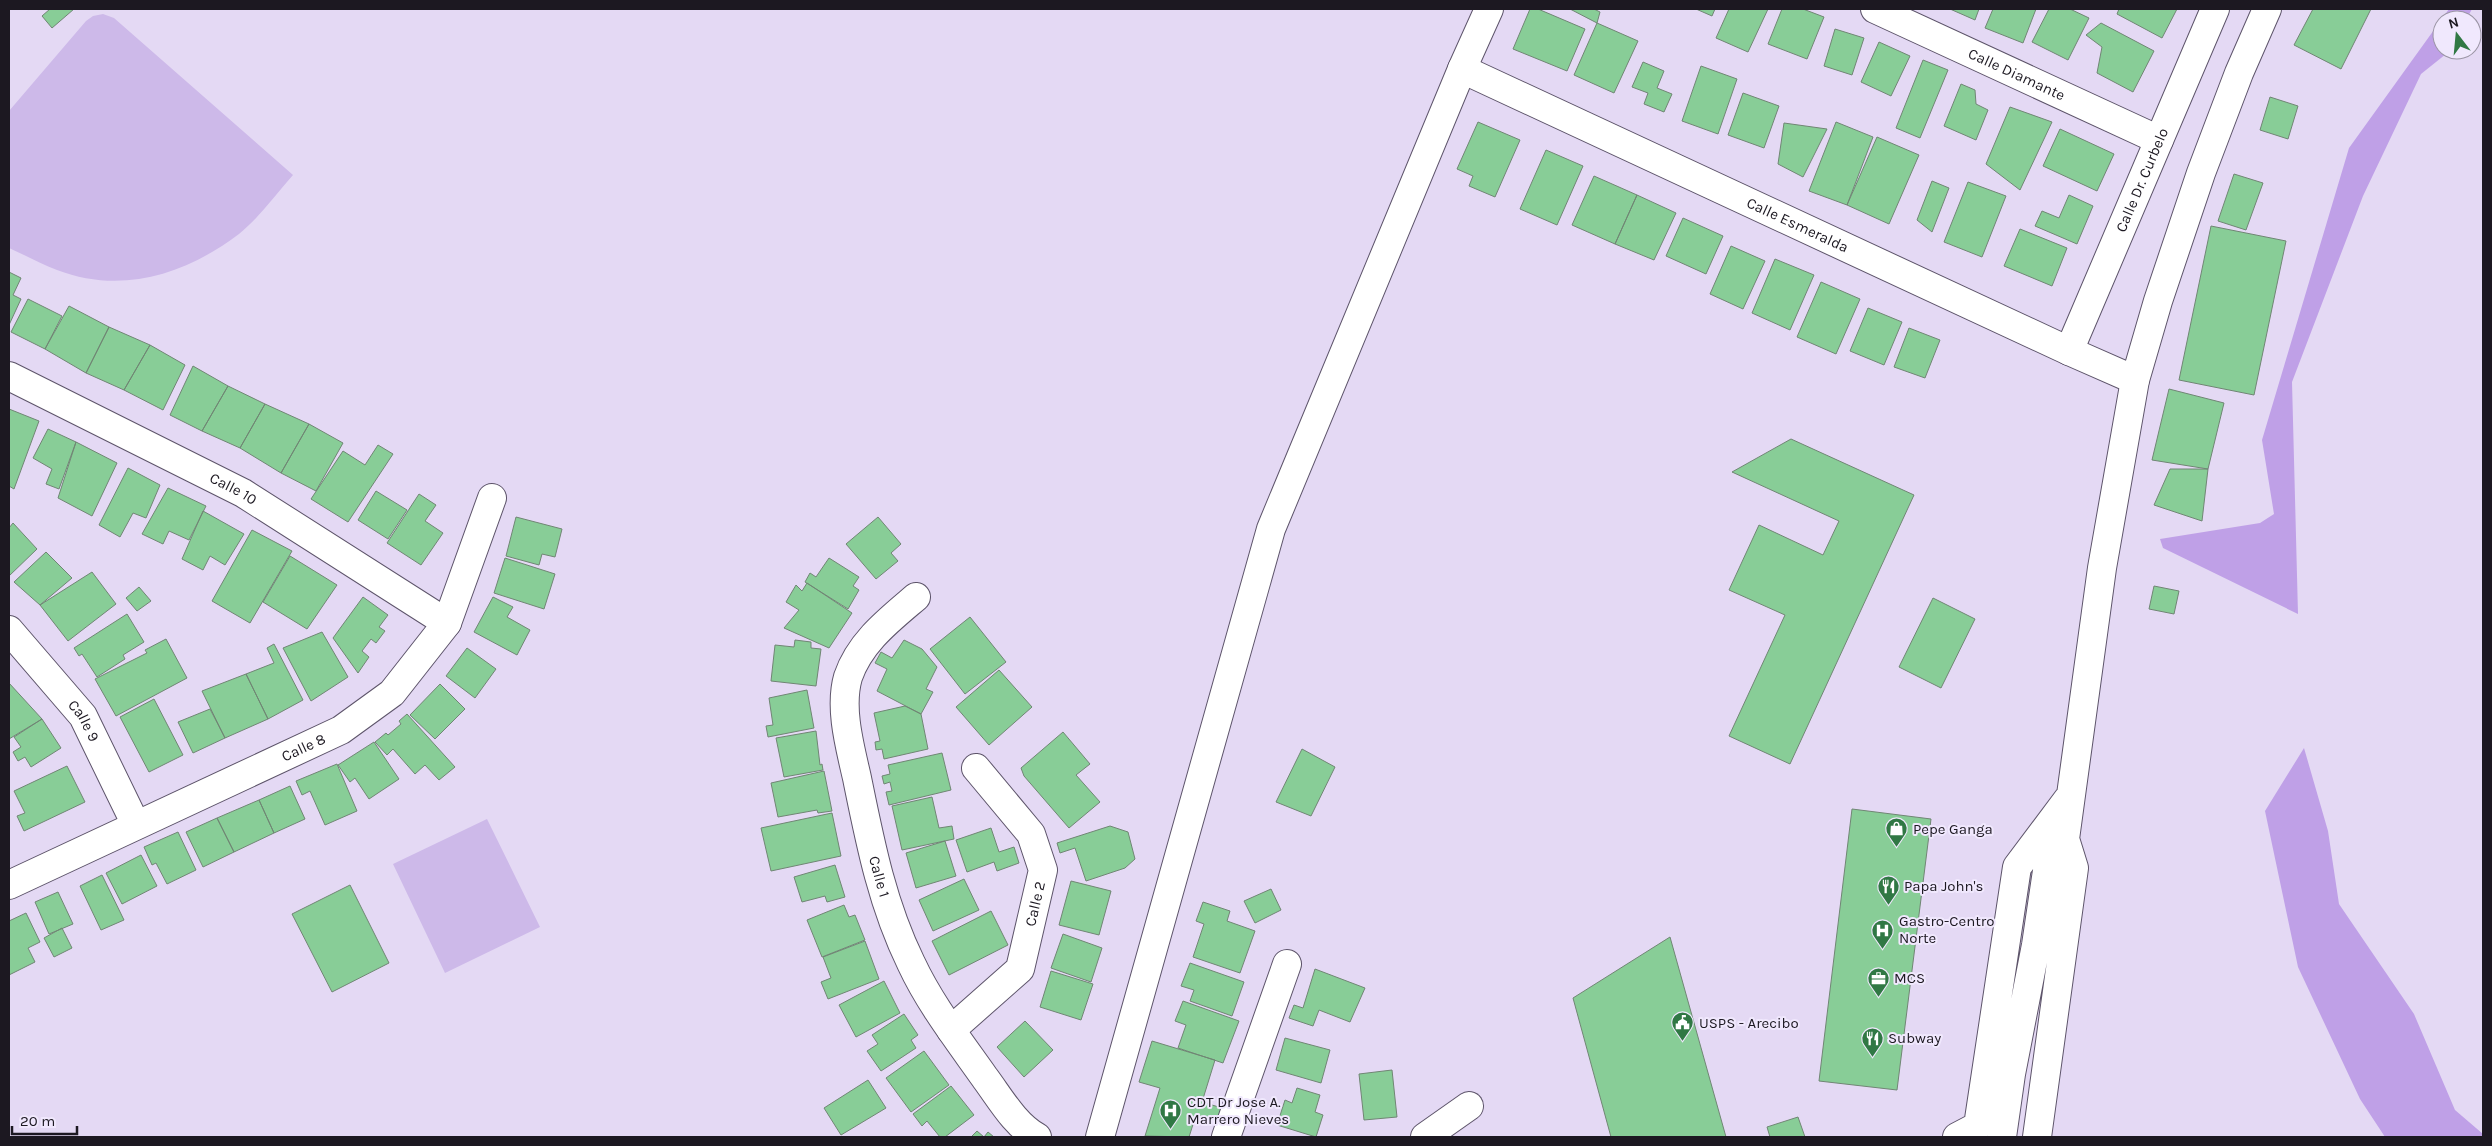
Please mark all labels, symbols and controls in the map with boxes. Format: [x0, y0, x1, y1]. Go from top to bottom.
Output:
north arrow [2432, 10, 2482, 60]
text: N [2446, 13, 2461, 33]
street label: Calle Diamante [1965, 44, 2068, 104]
street label: Calle Dr. Curbelo [2112, 125, 2172, 235]
street label: Calle Esmeralda [1744, 193, 1851, 256]
street label: Calle 10 [207, 469, 260, 509]
street label: Calle 9 [64, 696, 103, 745]
street label: Calle 8 [279, 730, 328, 765]
shop icon: Pepe Ganga [1885, 817, 1909, 848]
place label: Pepe Ganga [1913, 820, 1993, 838]
street label: Calle 1 [865, 854, 894, 900]
restaurant icon: Papa John's [1876, 874, 1900, 905]
place label: Papa John's [1904, 877, 1983, 895]
street label: Calle 2 [1021, 879, 1049, 928]
place label: Gastro-Centro Norte [1899, 912, 1995, 947]
hospital icon: Gastro-Centro Norte [1871, 918, 1895, 949]
office icon: MCS [1866, 966, 1890, 997]
place label: MCS [1894, 969, 1925, 987]
public building icon: USPS - Arecibo [1671, 1011, 1695, 1042]
place label: USPS - Arecibo [1699, 1014, 1799, 1032]
restaurant icon: Subway [1860, 1026, 1884, 1057]
place label: Subway [1888, 1029, 1941, 1047]
place label: CDT Dr Jose A. Marrero Nieves [1187, 1093, 1289, 1128]
hospital icon: CDT Dr Jose A. Marrero Nieves [1159, 1099, 1183, 1130]
scale bar [12, 1104, 78, 1136]
text: 20 m [20, 1112, 55, 1130]

